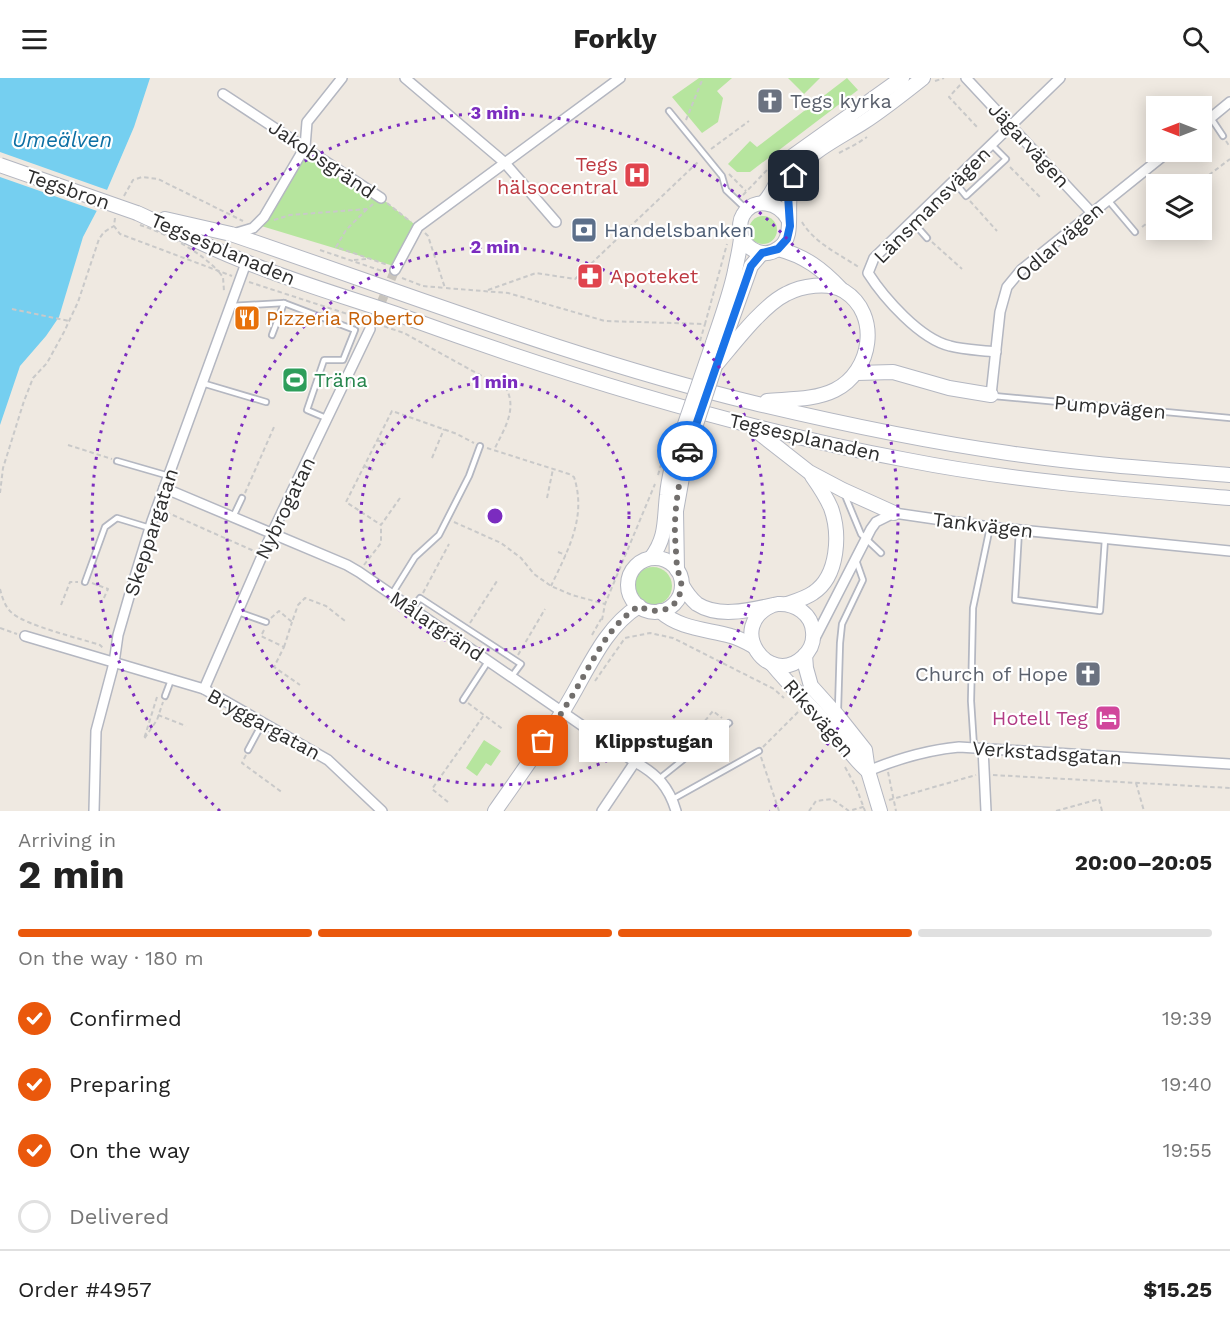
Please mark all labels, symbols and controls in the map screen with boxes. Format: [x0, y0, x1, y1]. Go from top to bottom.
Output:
icon: menu [18, 23, 51, 56]
text: Forkly [573, 23, 657, 55]
icon: search [1179, 23, 1212, 56]
church icon: Tegs kyrka [755, 86, 785, 116]
place label: Tegs kyrka [790, 89, 892, 113]
north arrow [1146, 96, 1212, 162]
map controls [1146, 96, 1212, 240]
street label: Jägarvägen [983, 97, 1075, 193]
text: 3 min [470, 102, 520, 123]
street label: Jakobsgränd [264, 115, 380, 203]
water label: Umeälven [12, 127, 112, 152]
street label: Länsmansvägen [869, 142, 995, 268]
pin [768, 150, 819, 201]
place label: Tegs hälsocentral [497, 152, 618, 199]
icon: home [777, 159, 810, 192]
hospital icon: Tegs hälsocentral [622, 160, 652, 190]
street label: Tegsbron [23, 163, 113, 215]
button: layers [1146, 174, 1212, 240]
street label: Odlarvägen [1010, 197, 1108, 287]
street label: Tegsesplanaden [147, 208, 299, 290]
bank icon: Handelsbanken [569, 215, 599, 245]
place label: Handelsbanken [604, 218, 754, 242]
text: 2 min [470, 236, 520, 257]
pharmacy icon: Apoteket [575, 261, 605, 291]
place label: Apoteket [610, 264, 699, 288]
restaurant icon: Pizzeria Roberto [232, 303, 262, 333]
place label: Pizzeria Roberto [266, 306, 424, 330]
sports icon: Träna [280, 365, 310, 395]
place label: Träna [314, 368, 368, 392]
text: 1 min [472, 371, 518, 392]
street label: Pumpvägen [1053, 390, 1167, 424]
street label: Tegsesplanaden [727, 408, 883, 466]
courier [657, 421, 717, 481]
icon: car [671, 435, 704, 468]
street label: Nybrogatan [250, 453, 320, 563]
street label: Skeppargatan [119, 465, 183, 599]
centre of rings [485, 506, 505, 526]
street label: Tankvägen [931, 507, 1035, 543]
street label: Målargränd [385, 586, 489, 666]
church icon: Church of Hope [1073, 659, 1103, 689]
place label: Church of Hope [915, 662, 1068, 686]
street label: Riksvägen [778, 674, 860, 762]
street label: Bryggargatan [203, 683, 325, 765]
hotel icon: Hotell Teg [1093, 703, 1123, 733]
place label: Hotell Teg [992, 706, 1088, 730]
pin [517, 715, 568, 766]
callout: Klippstugan [579, 720, 729, 762]
icon: bag [526, 724, 559, 757]
text: Klippstugan [595, 729, 713, 753]
street label: Verkstadsgatan [971, 736, 1123, 770]
text: Arriving in [18, 828, 116, 852]
text: 20:00–20:05 [1075, 850, 1212, 875]
text: 2 min [18, 852, 125, 897]
text: On the way · 180 m [18, 946, 204, 970]
icon: check [18, 1002, 51, 1035]
text: Confirmed [69, 1006, 182, 1031]
text: 19:39 [1162, 1006, 1212, 1030]
icon: check [18, 1068, 51, 1101]
text: Preparing [69, 1072, 170, 1097]
text: 19:40 [1161, 1072, 1212, 1096]
icon: check [18, 1134, 51, 1167]
text: On the way [69, 1138, 190, 1163]
text: 19:55 [1163, 1138, 1212, 1162]
text: Delivered [69, 1204, 169, 1229]
text: Order #4957 [18, 1277, 152, 1302]
text: $15.25 [1143, 1277, 1212, 1302]

